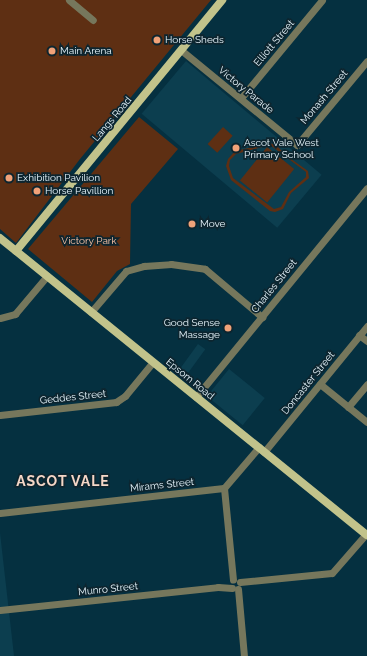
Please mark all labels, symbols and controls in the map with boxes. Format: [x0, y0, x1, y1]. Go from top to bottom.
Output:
street label: Elliott Street [251, 17, 297, 69]
place label: Horse Sheds [165, 34, 224, 46]
marker: Horse Sheds [152, 35, 162, 45]
place label: Main Arena [60, 45, 112, 57]
marker: Main Arena [47, 46, 57, 56]
street label: Victory Parade [216, 64, 276, 116]
street label: Monash Street [298, 68, 350, 126]
street label: Langs Road [90, 94, 134, 144]
place label: Ascot Vale West Primary School [244, 136, 319, 160]
marker: Ascot Vale West Primary School [231, 143, 241, 153]
place label: Exhibition Pavilion [17, 172, 100, 184]
marker: Exhibition Pavilion [4, 173, 14, 183]
place label: Horse Pavillion [45, 185, 113, 197]
marker: Horse Pavillion [32, 186, 42, 196]
place label: Move [200, 218, 225, 230]
marker: Move [187, 219, 197, 229]
park label: Victory Park [61, 235, 117, 247]
street label: Charles Street [249, 257, 299, 315]
place label: Good Sense Massage [164, 316, 220, 340]
marker: Good Sense Massage [223, 323, 233, 333]
street label: Doncaster Street [279, 349, 337, 417]
street label: Epsom Road [163, 356, 217, 402]
street label: Geddes Street [39, 388, 107, 406]
district label: ASCOT VALE [16, 473, 110, 489]
street label: Mirams Street [129, 476, 195, 494]
street label: Munro Street [77, 580, 139, 598]

